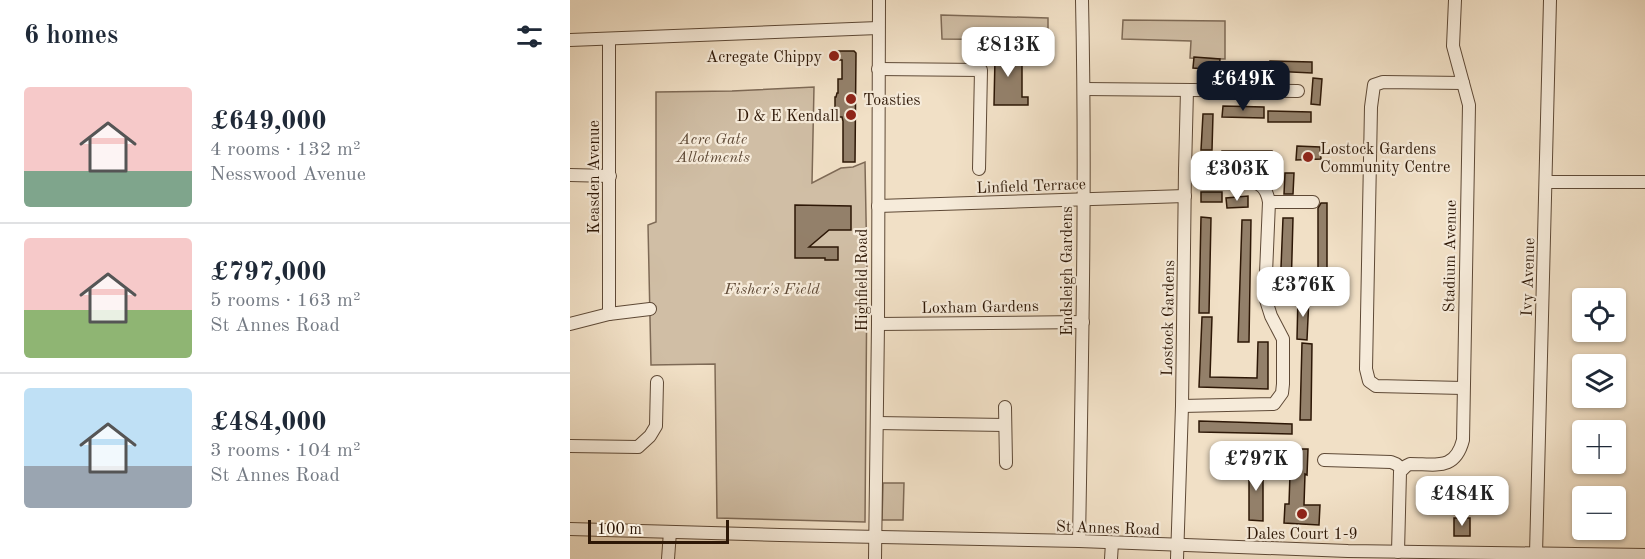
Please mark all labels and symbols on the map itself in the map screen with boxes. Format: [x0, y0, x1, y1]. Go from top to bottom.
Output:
pin: £813K [966, 27, 1050, 78]
marker: Acregate Chippy [827, 49, 841, 63]
place label: Acregate Chippy [706, 50, 823, 66]
pin: £649K [1201, 61, 1285, 112]
marker: Toasties [844, 92, 858, 106]
place label: Toasties [863, 93, 920, 109]
marker: D & E Kendall [844, 108, 858, 122]
place label: D & E Kendall [736, 109, 839, 125]
street label: Keasden Avenue [587, 120, 603, 234]
park label: Acre Gate Allotments [675, 132, 750, 166]
place label: Lostock Gardens Community Centre [1320, 142, 1450, 176]
marker: Lostock Gardens Community Centre [1301, 150, 1315, 164]
pin: £303K [1195, 151, 1279, 202]
street label: Linfield Terrace [976, 177, 1086, 197]
street label: Stadium Avenue [1442, 200, 1460, 312]
street label: Endsleigh Gardens [1060, 206, 1076, 336]
street label: Highfield Road [855, 229, 871, 331]
street label: Ivy Avenue [1520, 238, 1538, 317]
street label: Lostock Gardens [1160, 260, 1178, 376]
pin: £376K [1261, 267, 1345, 318]
park label: Fisher's Field [723, 282, 820, 298]
street label: Loxham Gardens [921, 299, 1039, 317]
pin: £797K [1214, 441, 1298, 492]
pin: £484K [1420, 476, 1504, 527]
marker: Dales Court 1-9 [1295, 507, 1309, 521]
scale bar [588, 517, 729, 544]
street label: St Annes Road [1056, 519, 1160, 539]
place label: Dales Court 1-9 [1246, 527, 1358, 543]

